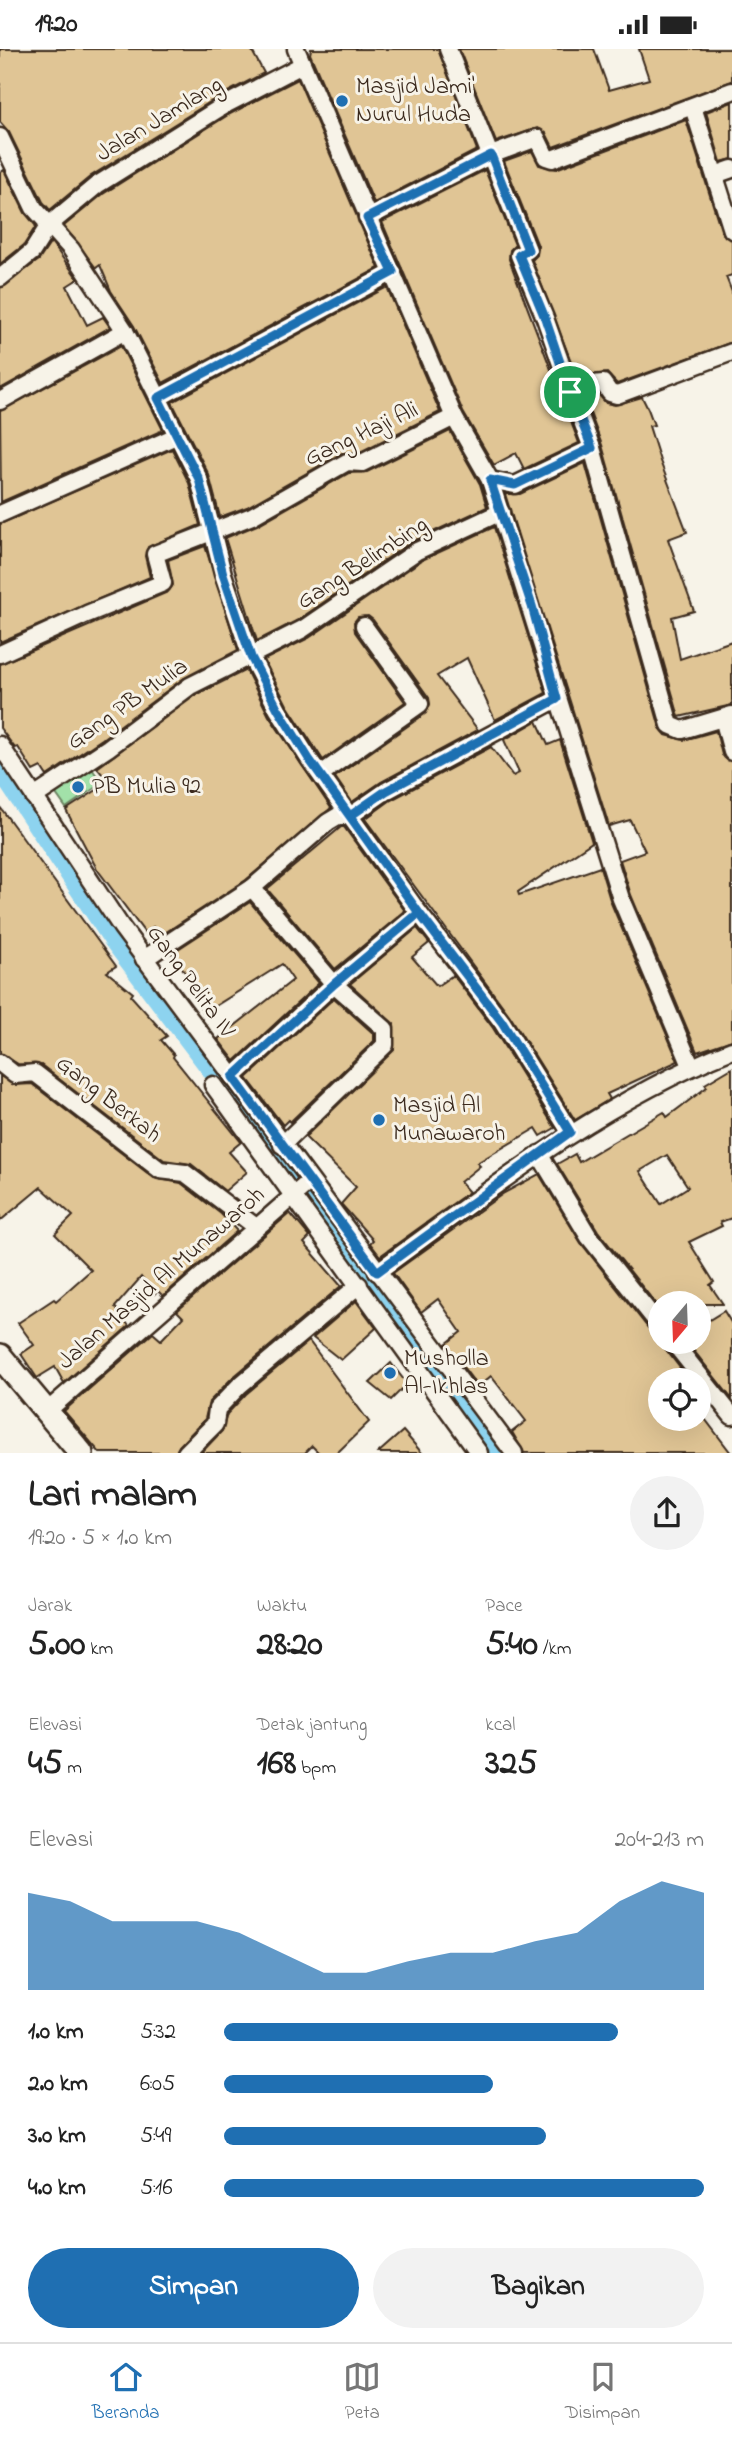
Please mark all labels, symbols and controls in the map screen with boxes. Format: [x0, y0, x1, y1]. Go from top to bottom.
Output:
text: 19:20 [35, 6, 77, 44]
street label: Jalan Jamlang [90, 68, 230, 172]
place label: Masjid Jami' Nurul Huda [356, 70, 475, 133]
marker: Masjid Jami' Nurul Huda [334, 93, 350, 109]
pin [540, 362, 600, 422]
icon: arrive [551, 373, 589, 411]
street label: Gang Haji Ali [299, 393, 425, 477]
street label: Gang Belimbing [291, 508, 435, 620]
street label: Gang PB Mulia [60, 650, 196, 760]
place label: PB Mulia 92 [92, 770, 201, 805]
marker: PB Mulia 92 [70, 779, 86, 795]
street label: Gang Pelita IV [137, 918, 243, 1046]
street label: Gang Berkah [48, 1047, 168, 1153]
place label: Masjid Al Munawaroh [393, 1089, 505, 1152]
marker: Masjid Al Munawaroh [371, 1112, 387, 1128]
street label: Jalan Masjid Al Munawaroh [51, 1179, 273, 1379]
north arrow [648, 1291, 710, 1355]
map controls [648, 1291, 711, 1431]
place label: Musholla Al-Ikhlas [404, 1342, 489, 1405]
marker: Musholla Al-Ikhlas [382, 1365, 398, 1381]
button: locate [648, 1368, 711, 1431]
text: Lari malam [28, 1468, 197, 1524]
button: share [630, 1476, 704, 1550]
text: 19:20 · 5 × 1.0 km [28, 1522, 172, 1555]
text: Jarak [28, 1593, 72, 1620]
text: Waktu [257, 1593, 307, 1620]
text: Pace [485, 1593, 522, 1620]
text: 5.00 [28, 1620, 85, 1671]
text: 28:20 [257, 1620, 323, 1671]
text: 5:40 [485, 1620, 538, 1671]
text: km [85, 1636, 113, 1663]
text: /km [538, 1636, 572, 1663]
text: Elevasi [28, 1712, 82, 1739]
text: Detak jantung [257, 1712, 367, 1739]
text: kcal [485, 1712, 516, 1739]
text: 45 [28, 1739, 62, 1790]
text: 168 [257, 1739, 296, 1790]
text: 325 [485, 1739, 537, 1790]
text: m [62, 1755, 82, 1782]
text: bpm [296, 1755, 336, 1782]
text: Elevasi [28, 1824, 93, 1857]
text: 204–213 m [615, 1824, 704, 1857]
text: 1.0 km [28, 2016, 84, 2049]
text: 5:32 [140, 2016, 176, 2049]
text: 2.0 km [28, 2068, 88, 2101]
text: 6:05 [140, 2068, 175, 2101]
text: 3.0 km [28, 2120, 86, 2153]
text: 5:49 [140, 2120, 172, 2153]
text: 4.0 km [28, 2172, 86, 2205]
text: 5:16 [140, 2172, 173, 2205]
button: Simpan [28, 2248, 359, 2328]
button: Bagikan [373, 2248, 704, 2328]
tab: Beranda [92, 2358, 160, 2427]
tab: Peta [343, 2358, 381, 2427]
tab: Disimpan [565, 2358, 640, 2427]

